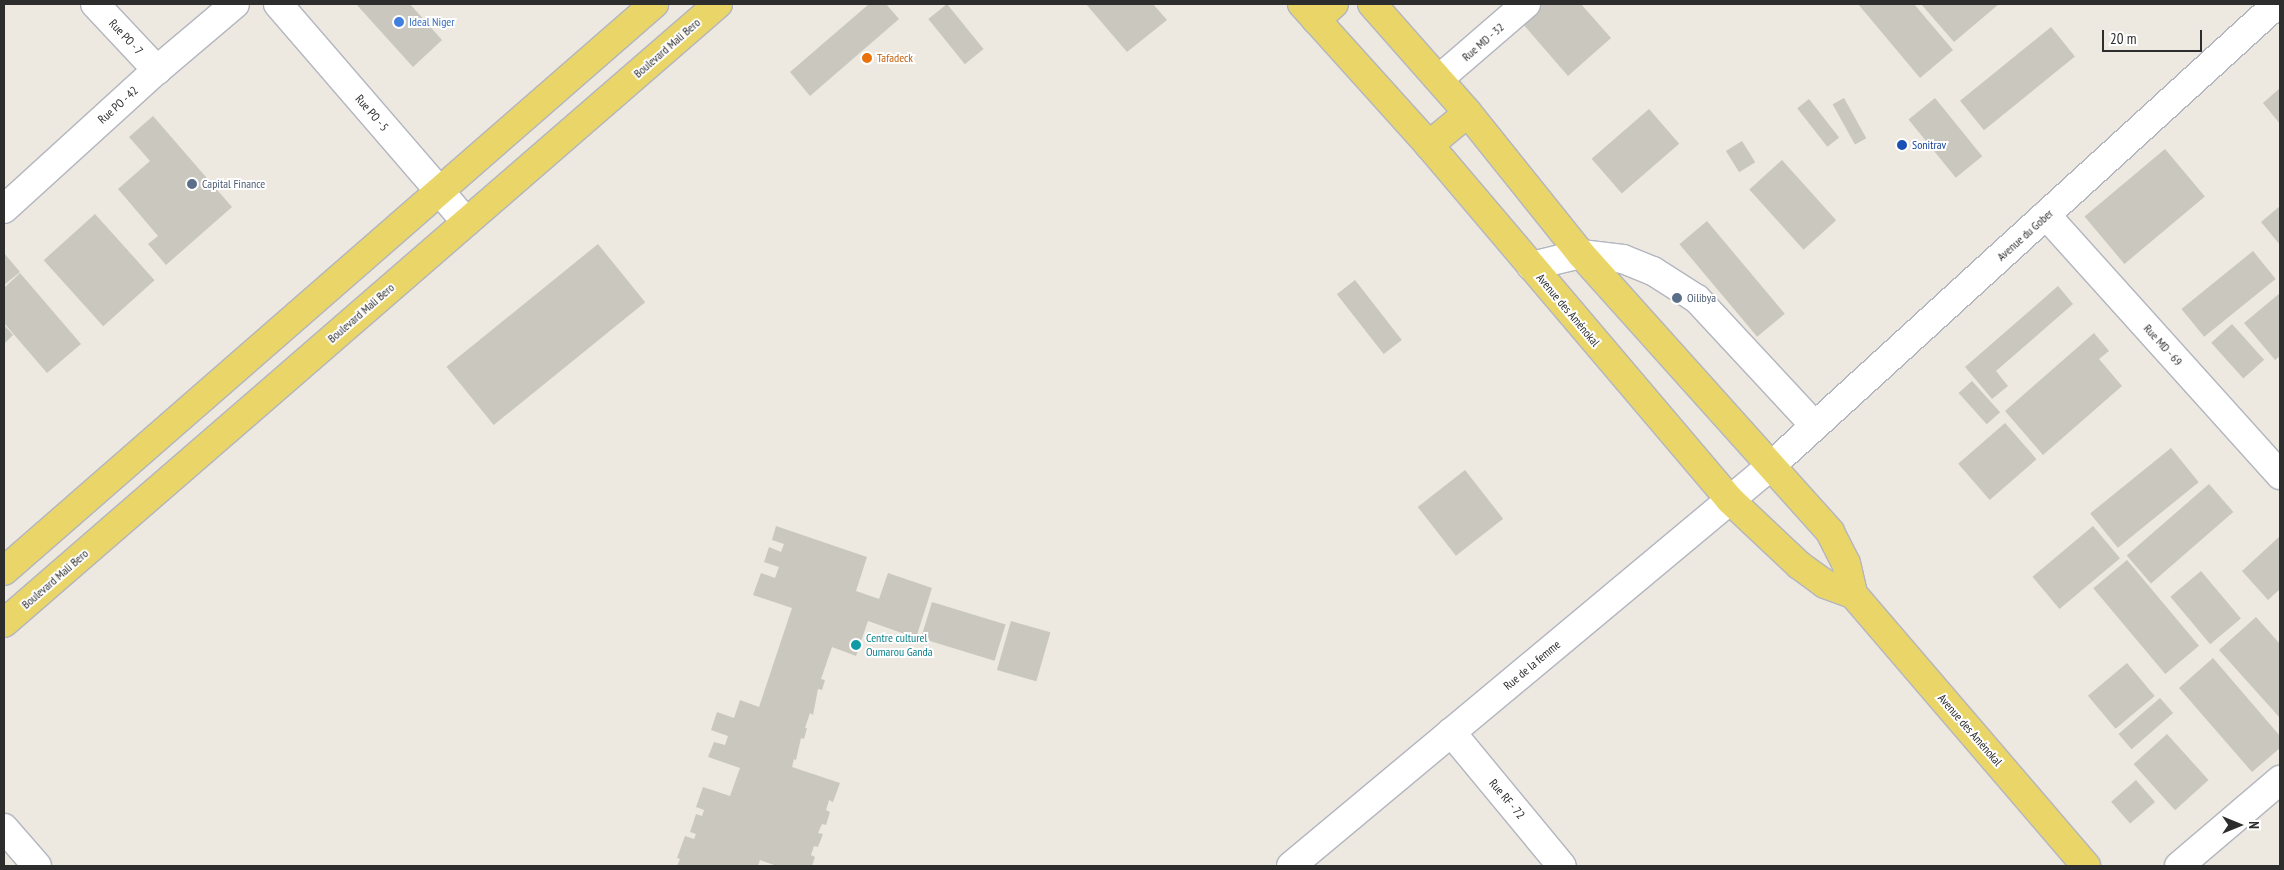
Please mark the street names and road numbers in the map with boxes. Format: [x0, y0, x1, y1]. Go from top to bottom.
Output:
street label: Boulevard Mali Bero [631, 15, 703, 81]
street label: Rue PO - 7 [106, 16, 146, 58]
street label: Rue MD - 32 [1459, 20, 1507, 64]
street label: Rue PO - 42 [95, 83, 141, 127]
street label: Rue PO - 5 [352, 92, 392, 134]
street label: Avenue du Gober [1994, 206, 2056, 264]
street label: Avenue des Aménokal [1533, 271, 1603, 349]
street label: Boulevard Mali Bero [325, 280, 397, 346]
street label: Rue MD - 69 [2140, 321, 2186, 369]
street label: Boulevard Mali Bero [19, 546, 91, 612]
street label: Rue de la femme [1501, 637, 1563, 693]
street label: Avenue des Aménokal [1935, 691, 2005, 769]
street label: Rue RF - 72 [1486, 776, 1528, 822]

